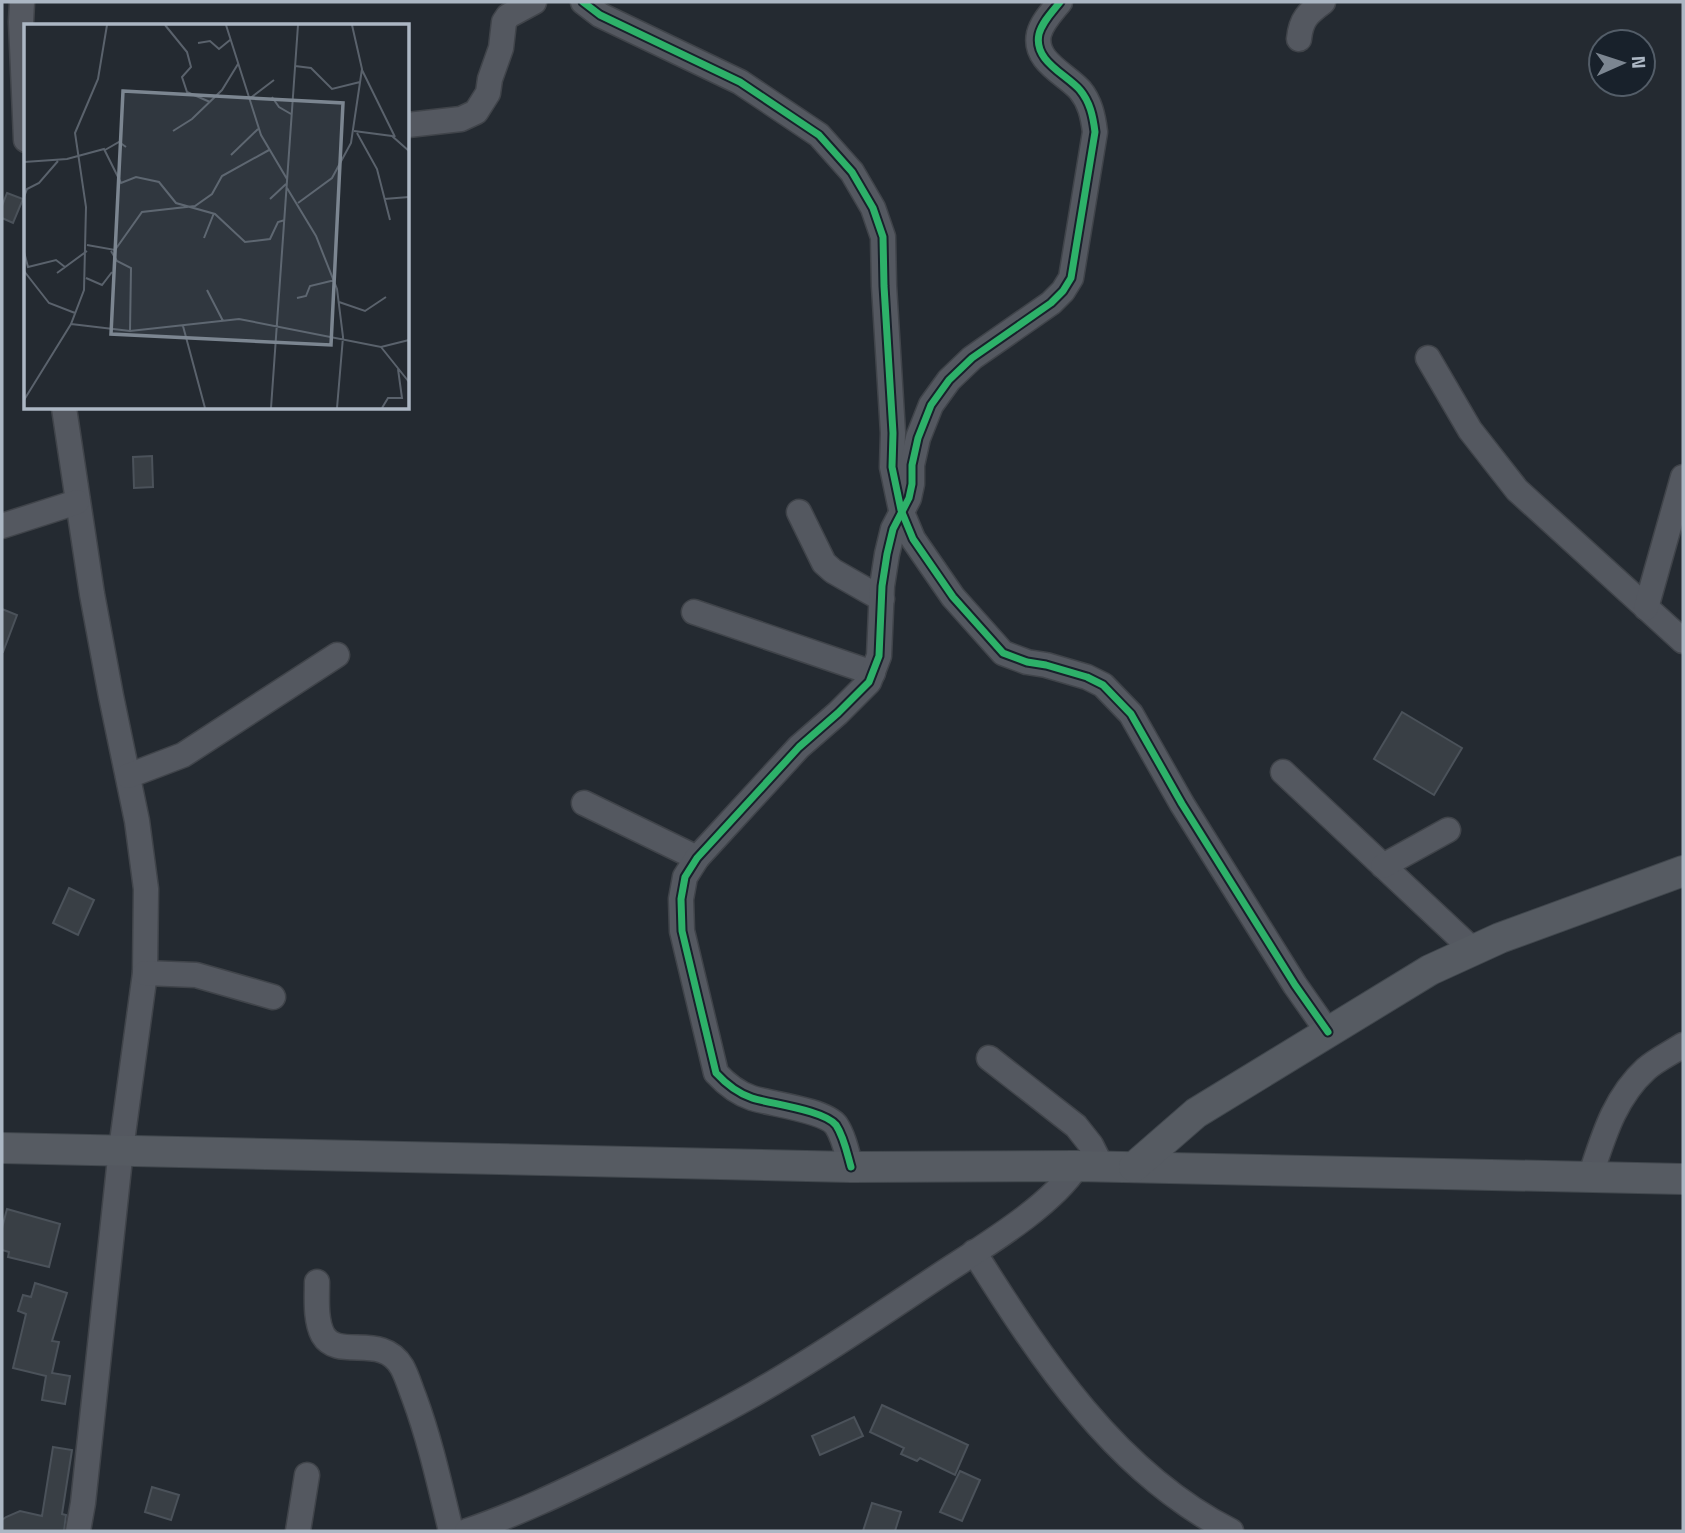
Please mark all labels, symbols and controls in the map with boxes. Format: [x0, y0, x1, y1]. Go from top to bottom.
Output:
inset map [24, 24, 410, 410]
north arrow [1587, 28, 1657, 98]
text: N [1625, 55, 1654, 69]

